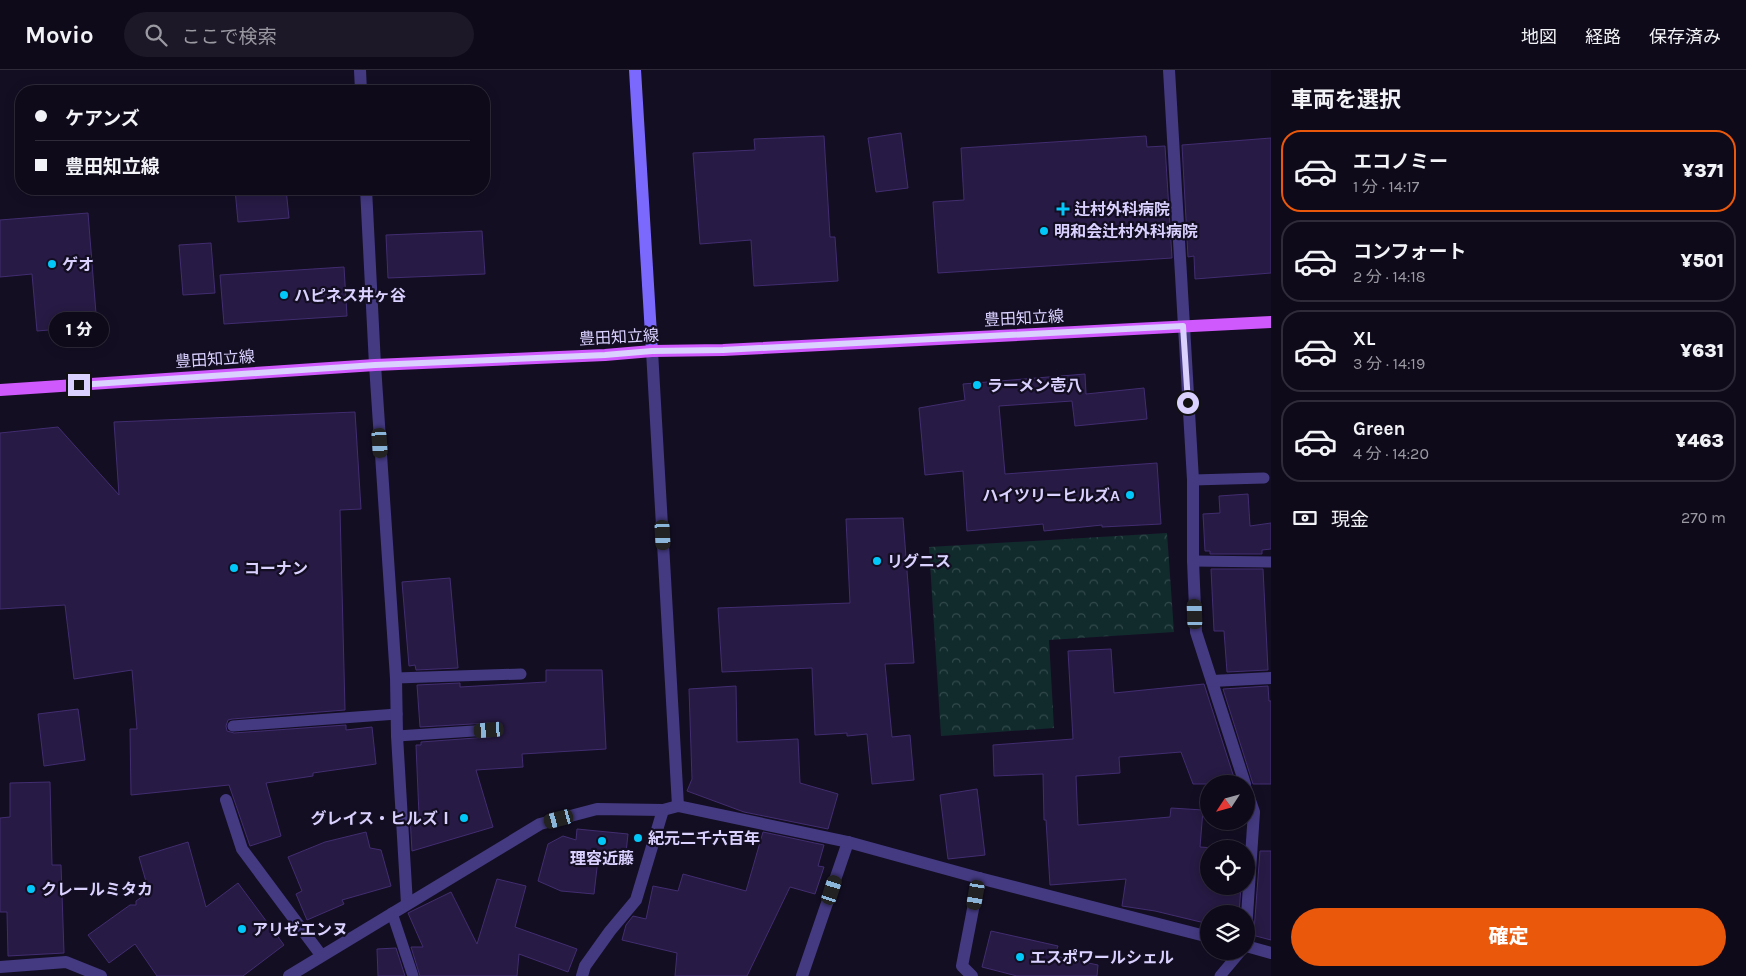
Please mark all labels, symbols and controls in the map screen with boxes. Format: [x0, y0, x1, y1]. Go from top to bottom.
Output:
search box [124, 12, 474, 57]
text: Movio [25, 21, 94, 49]
icon: search [142, 21, 170, 49]
text: ここで検索 [182, 26, 277, 48]
text: 地図 [1521, 26, 1557, 48]
text: 経路 [1585, 26, 1621, 48]
text: 保存済み [1649, 26, 1721, 48]
text: 車両を選択 [1291, 87, 1401, 113]
text: ケアンズ [65, 108, 140, 130]
icon: car [1293, 149, 1338, 194]
text: エコノミー [1353, 151, 1448, 173]
text: 豊田知立線 [65, 156, 160, 178]
text: ¥371 [1682, 160, 1724, 182]
text: 1 分 · 14:17 [1353, 177, 1419, 196]
place label: 辻村外科病院 [1074, 200, 1170, 219]
marker: 辻村外科病院 [1056, 202, 1070, 216]
place label: 明和会辻村外科病院 [1054, 222, 1198, 241]
marker: 明和会辻村外科病院 [1038, 225, 1050, 237]
icon: car [1293, 239, 1338, 284]
text: コンフォート [1353, 241, 1466, 263]
text: ¥501 [1681, 250, 1724, 272]
place label: ゲオ [62, 255, 94, 274]
marker: ゲオ [46, 258, 58, 270]
text: 2 分 · 14:18 [1353, 267, 1426, 286]
place label: ハピネス井ヶ谷 [294, 286, 406, 305]
marker: ハピネス井ヶ谷 [278, 289, 290, 301]
street label: 豊田知立線 [984, 306, 1064, 330]
callout: 1 分 [49, 312, 109, 348]
text: 1 分 [66, 320, 92, 339]
street label: 豊田知立線 [579, 325, 659, 349]
text: XL [1353, 328, 1375, 350]
icon: car [1293, 329, 1338, 374]
text: ¥631 [1680, 340, 1724, 362]
street label: 豊田知立線 [174, 347, 256, 371]
text: 3 分 · 14:19 [1353, 354, 1425, 373]
route end [68, 374, 90, 396]
place label: ラーメン壱八 [987, 376, 1082, 395]
marker: ラーメン壱八 [971, 379, 983, 391]
route start [1177, 392, 1199, 414]
text: Green [1353, 418, 1405, 440]
icon: car [1293, 419, 1338, 464]
car [371, 428, 388, 458]
text: ¥463 [1675, 430, 1724, 452]
text: 4 分 · 14:20 [1353, 444, 1429, 463]
place label: ハイツリーヒルズA [982, 486, 1120, 505]
marker: ハイツリーヒルズA [1124, 489, 1136, 501]
icon: cash [1291, 504, 1319, 532]
text: 270 m [1681, 508, 1726, 527]
text: 現金 [1331, 509, 1369, 531]
car [654, 520, 671, 550]
place label: リグニス [887, 552, 951, 571]
marker: リグニス [871, 555, 883, 567]
place label: コーナン [244, 559, 308, 578]
marker: コーナン [228, 562, 240, 574]
car [1186, 599, 1203, 629]
car [473, 721, 504, 739]
north arrow [1200, 775, 1255, 830]
map controls [1200, 775, 1255, 960]
car [542, 808, 575, 830]
place label: グレイス・ヒルズⅠ [310, 809, 454, 828]
marker: グレイス・ヒルズⅠ [458, 812, 470, 824]
place label: 紀元二千六百年 [648, 829, 760, 848]
marker: 紀元二千六百年 [632, 832, 644, 844]
marker: 理容近藤 [596, 835, 608, 847]
button: locate [1200, 840, 1255, 895]
place label: 理容近藤 [570, 849, 634, 868]
car [820, 873, 843, 907]
car [966, 879, 985, 911]
place label: クレールミタカ [41, 880, 153, 899]
marker: クレールミタカ [25, 883, 37, 895]
button: layers [1200, 905, 1255, 960]
button: 確定 [1291, 908, 1726, 966]
place label: アリゼエンヌ [252, 920, 348, 939]
marker: アリゼエンヌ [236, 923, 248, 935]
place label: エスポワールシェル [1030, 948, 1174, 967]
marker: エスポワールシェル [1014, 951, 1026, 963]

